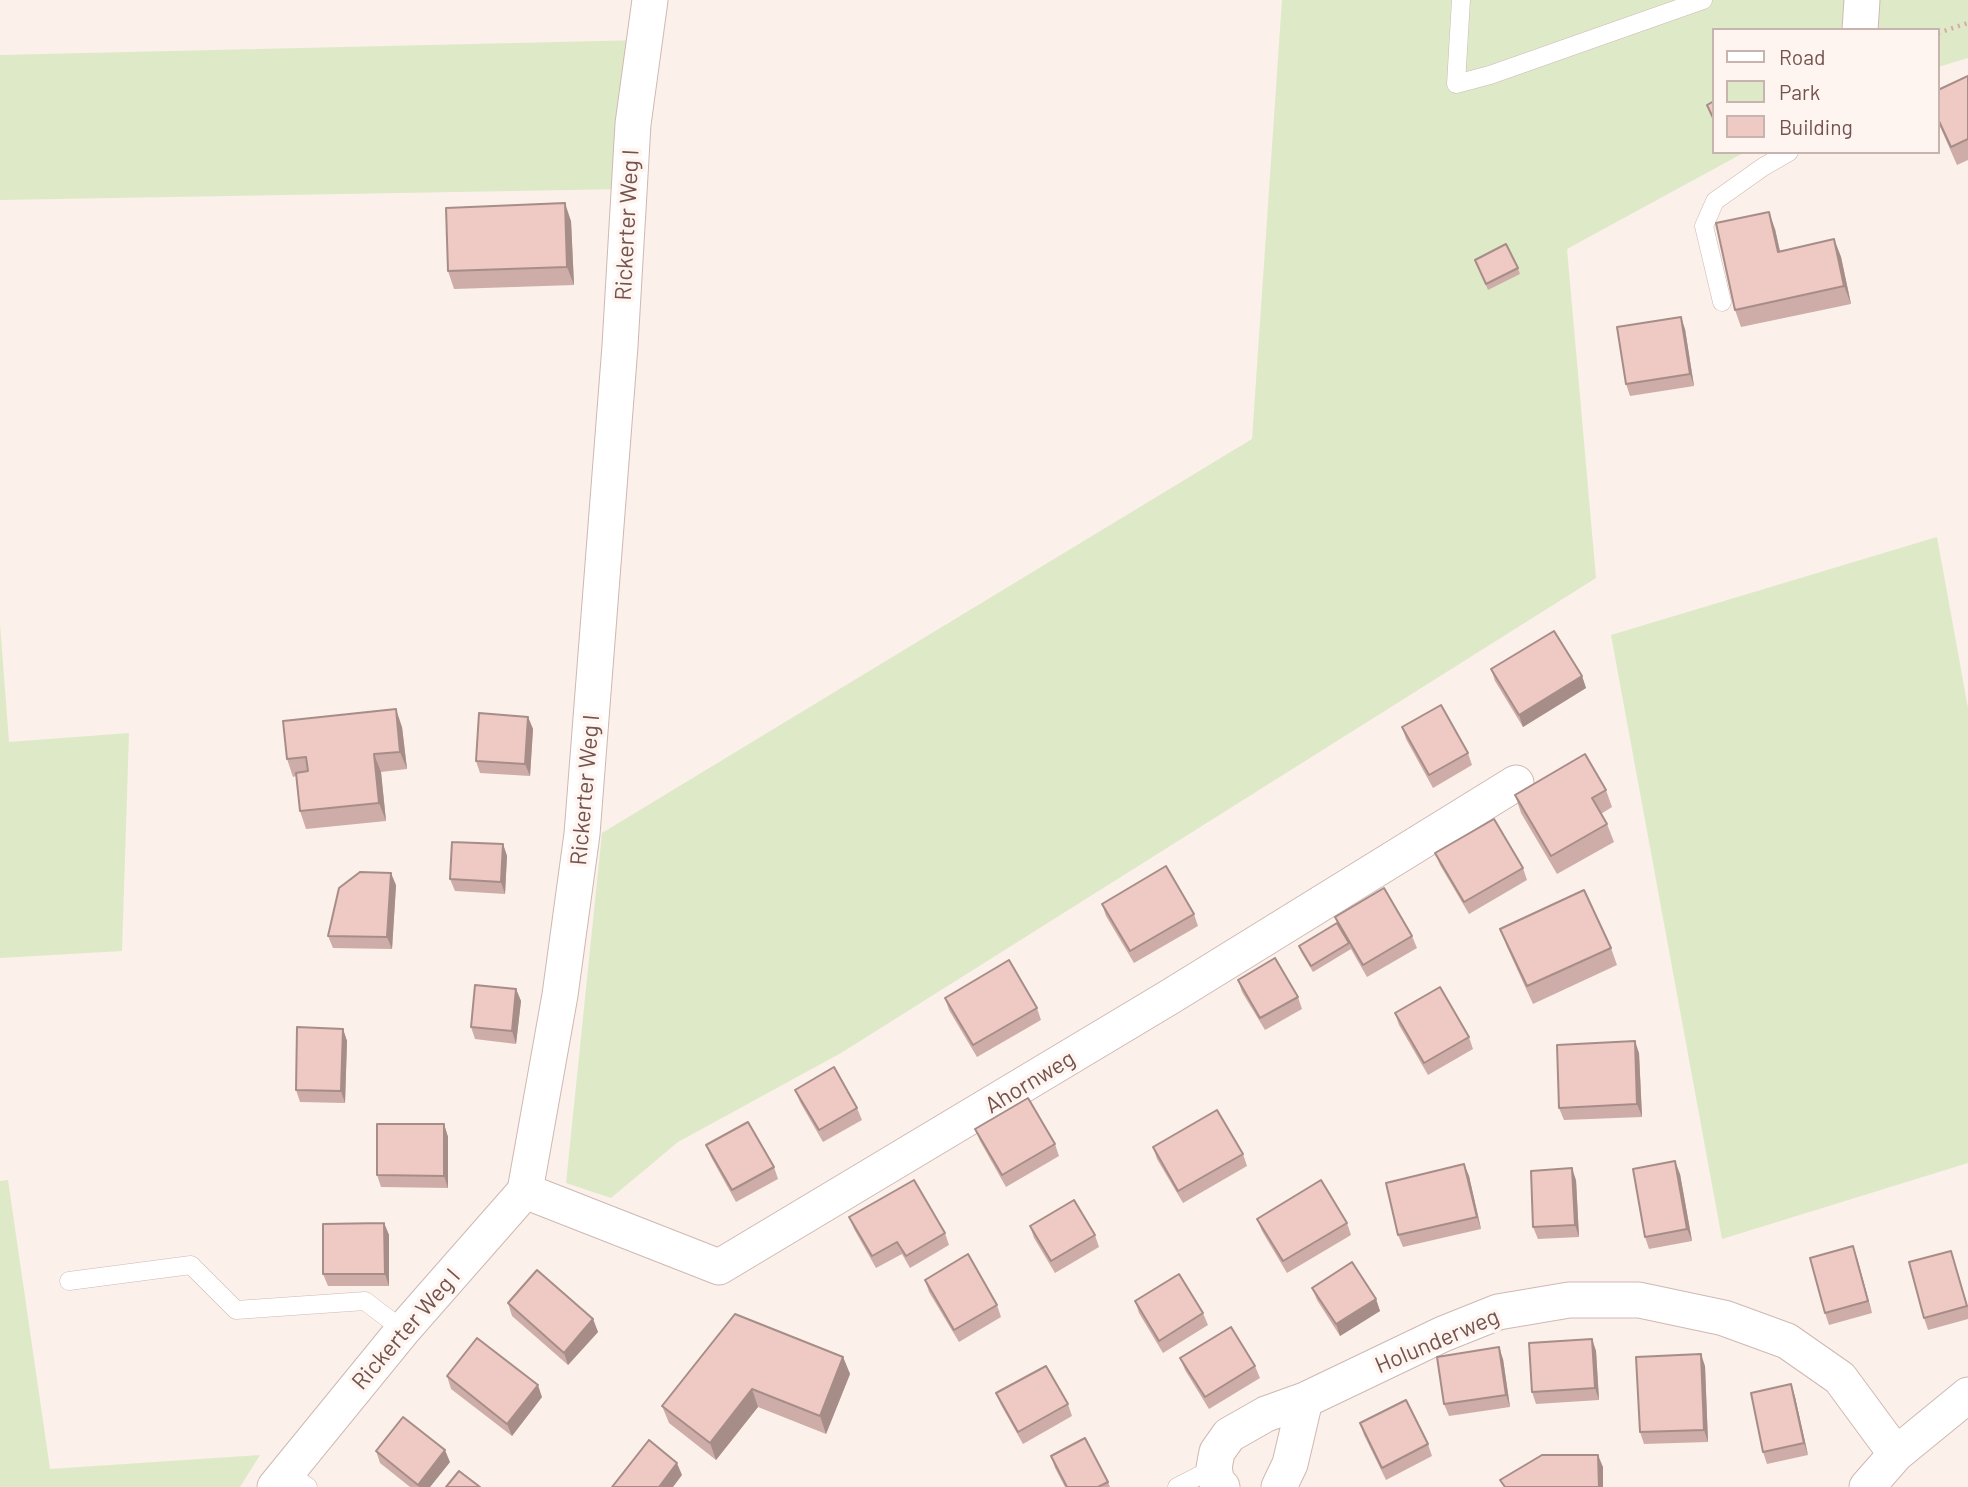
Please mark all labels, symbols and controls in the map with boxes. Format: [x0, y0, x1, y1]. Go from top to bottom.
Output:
legend [1713, 28, 1940, 154]
text: Road [1779, 44, 1825, 69]
text: Park [1779, 79, 1820, 104]
text: Building [1779, 114, 1853, 139]
street label: Rickerter Weg I [609, 149, 645, 301]
street label: Rickerter Weg I [565, 713, 605, 867]
street label: Ahornweg [980, 1044, 1080, 1120]
street label: Rickerter Weg I [346, 1263, 466, 1395]
street label: Holunderweg [1371, 1303, 1503, 1379]

